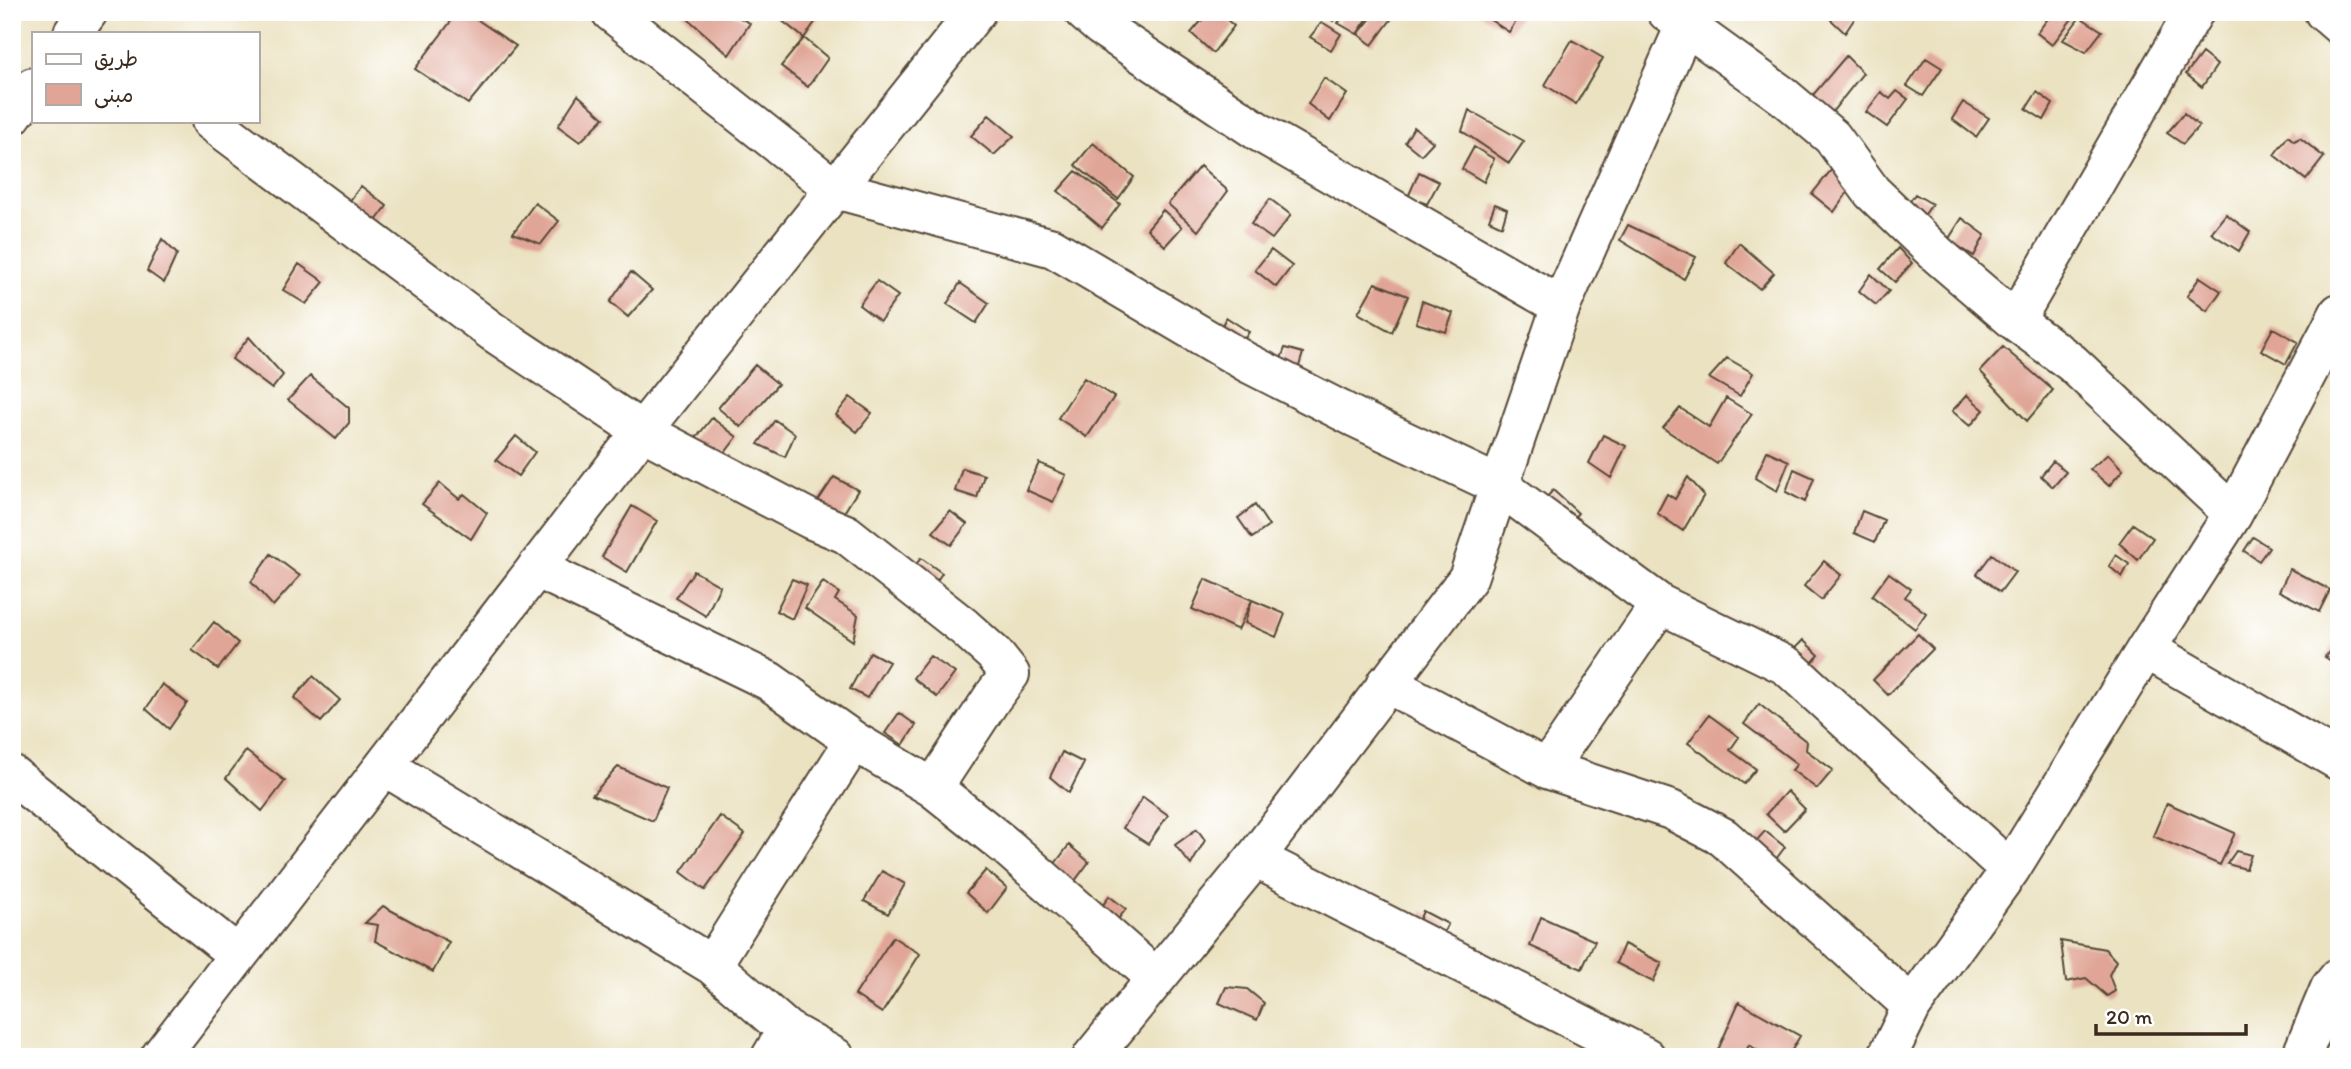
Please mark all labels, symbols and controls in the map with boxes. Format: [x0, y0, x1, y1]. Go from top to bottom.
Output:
legend [32, 32, 259, 122]
text: طريق [94, 46, 138, 71]
text: مبنى [94, 82, 133, 109]
scale bar [2096, 992, 2246, 1036]
text: 20 m [2106, 1004, 2153, 1029]

